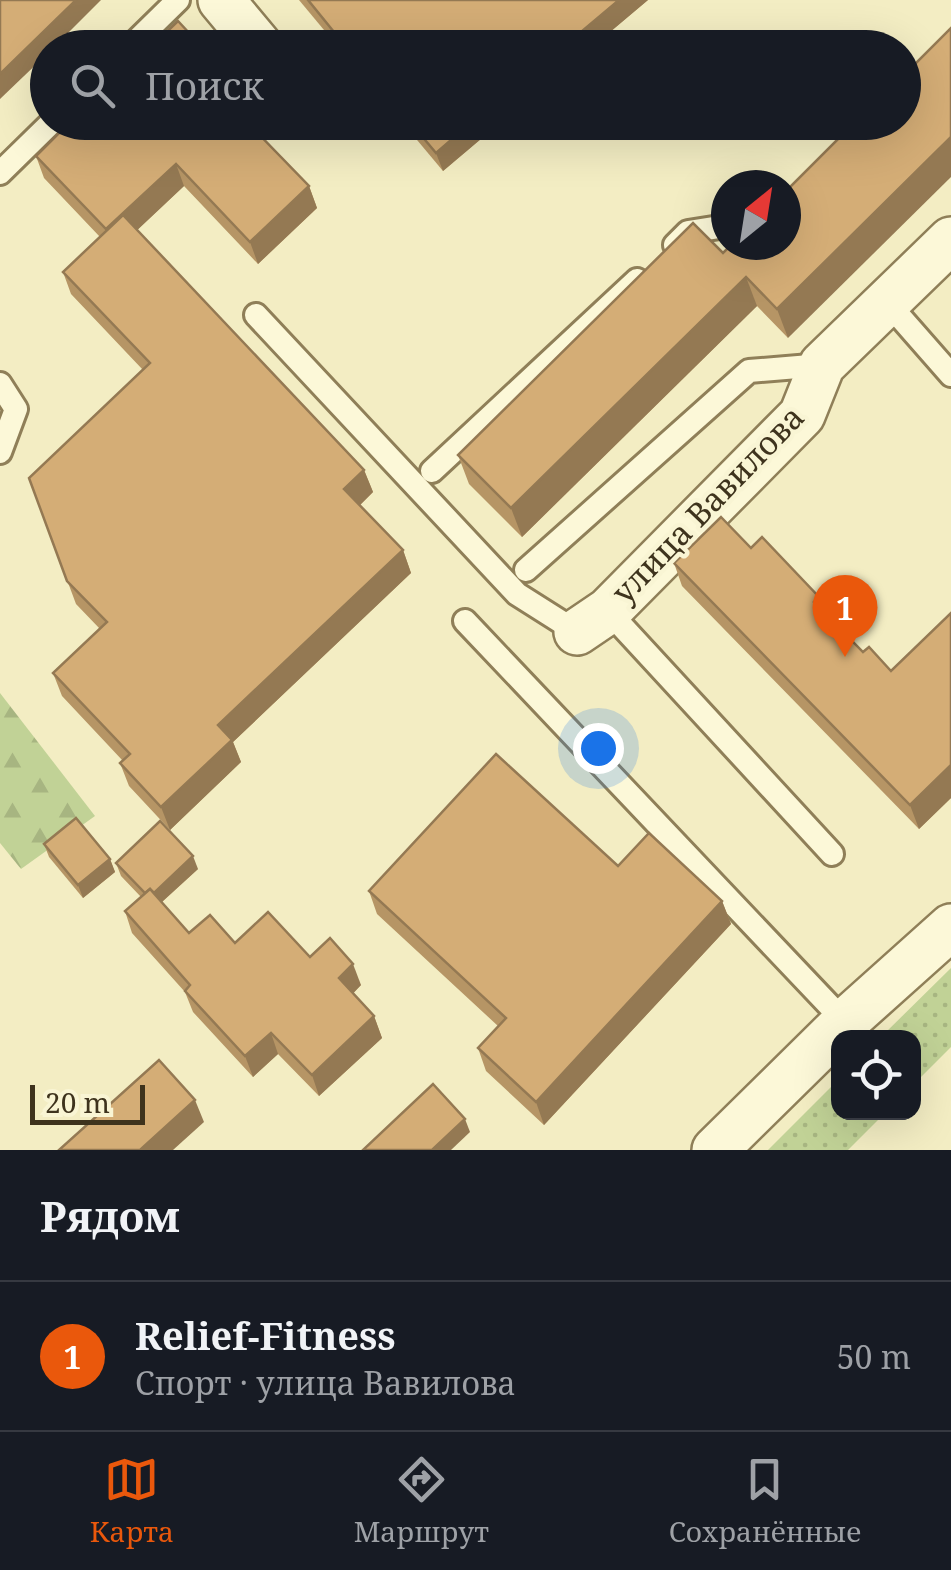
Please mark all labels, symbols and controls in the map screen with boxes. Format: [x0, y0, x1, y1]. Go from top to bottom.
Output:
search box [30, 30, 921, 140]
icon: search [65, 58, 120, 113]
text: Поиск [145, 59, 264, 111]
north arrow [711, 170, 801, 260]
street label: улица Вавилова [601, 396, 813, 612]
pin: 1 [812, 574, 878, 657]
your location [573, 723, 624, 774]
map controls [831, 1030, 921, 1120]
button: locate [831, 1030, 921, 1120]
scale bar [30, 1080, 145, 1124]
text: 20 m [45, 1083, 110, 1121]
text: Рядом [40, 1187, 180, 1244]
text: Relief-Fitness [135, 1309, 396, 1361]
text: 1 [63, 1335, 82, 1378]
text: 50 m [837, 1335, 911, 1378]
text: Спорт · улица Вавилова [135, 1361, 516, 1404]
tab: Карта [90, 1452, 174, 1550]
tab: Маршрут [354, 1452, 489, 1550]
tab: Сохранённые [669, 1452, 861, 1550]

